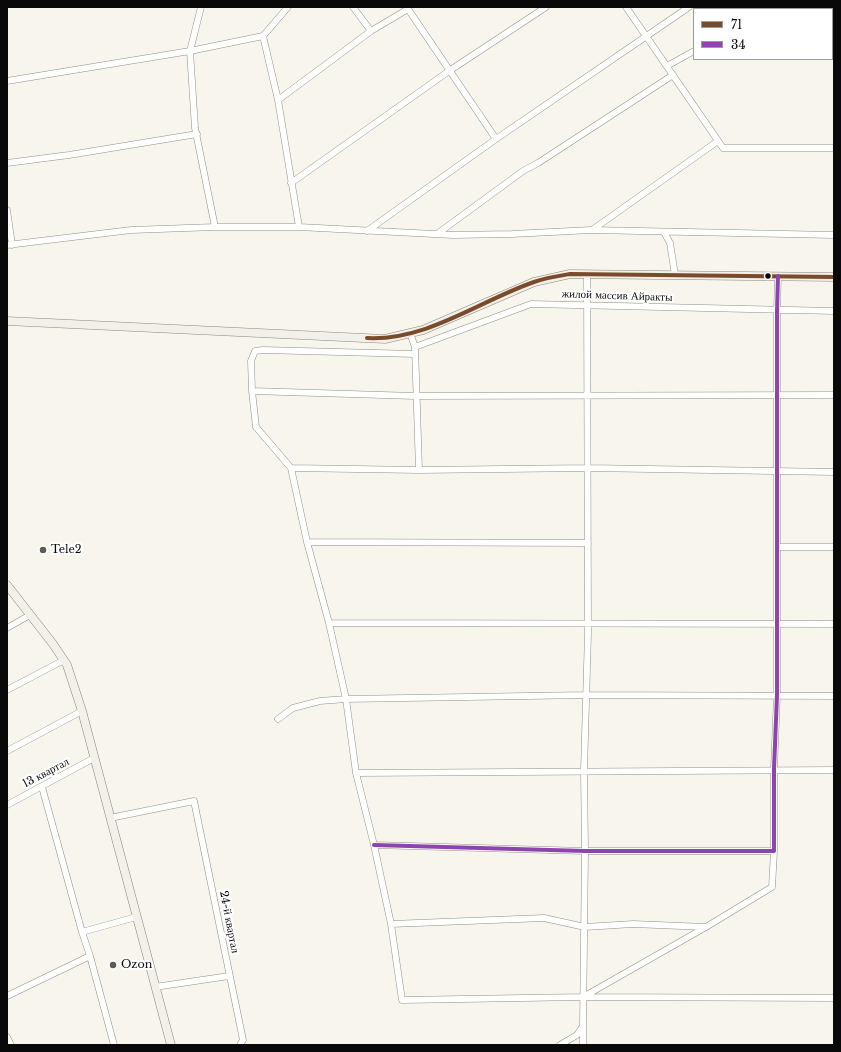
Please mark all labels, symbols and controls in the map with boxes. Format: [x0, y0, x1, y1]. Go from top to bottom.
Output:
legend [693, 8, 833, 60]
text: 71 [731, 17, 742, 32]
text: 34 [731, 37, 745, 52]
unlabelled marker [763, 271, 773, 281]
street label: жилой массив Айракты [561, 287, 673, 305]
place label: Tele2 [51, 543, 82, 557]
marker: Tele2 [38, 545, 48, 555]
street label: 13 квартал [20, 755, 72, 791]
street label: 24-й квартал [216, 890, 242, 954]
place label: Ozon [121, 958, 152, 972]
marker: Ozon [108, 960, 118, 970]

